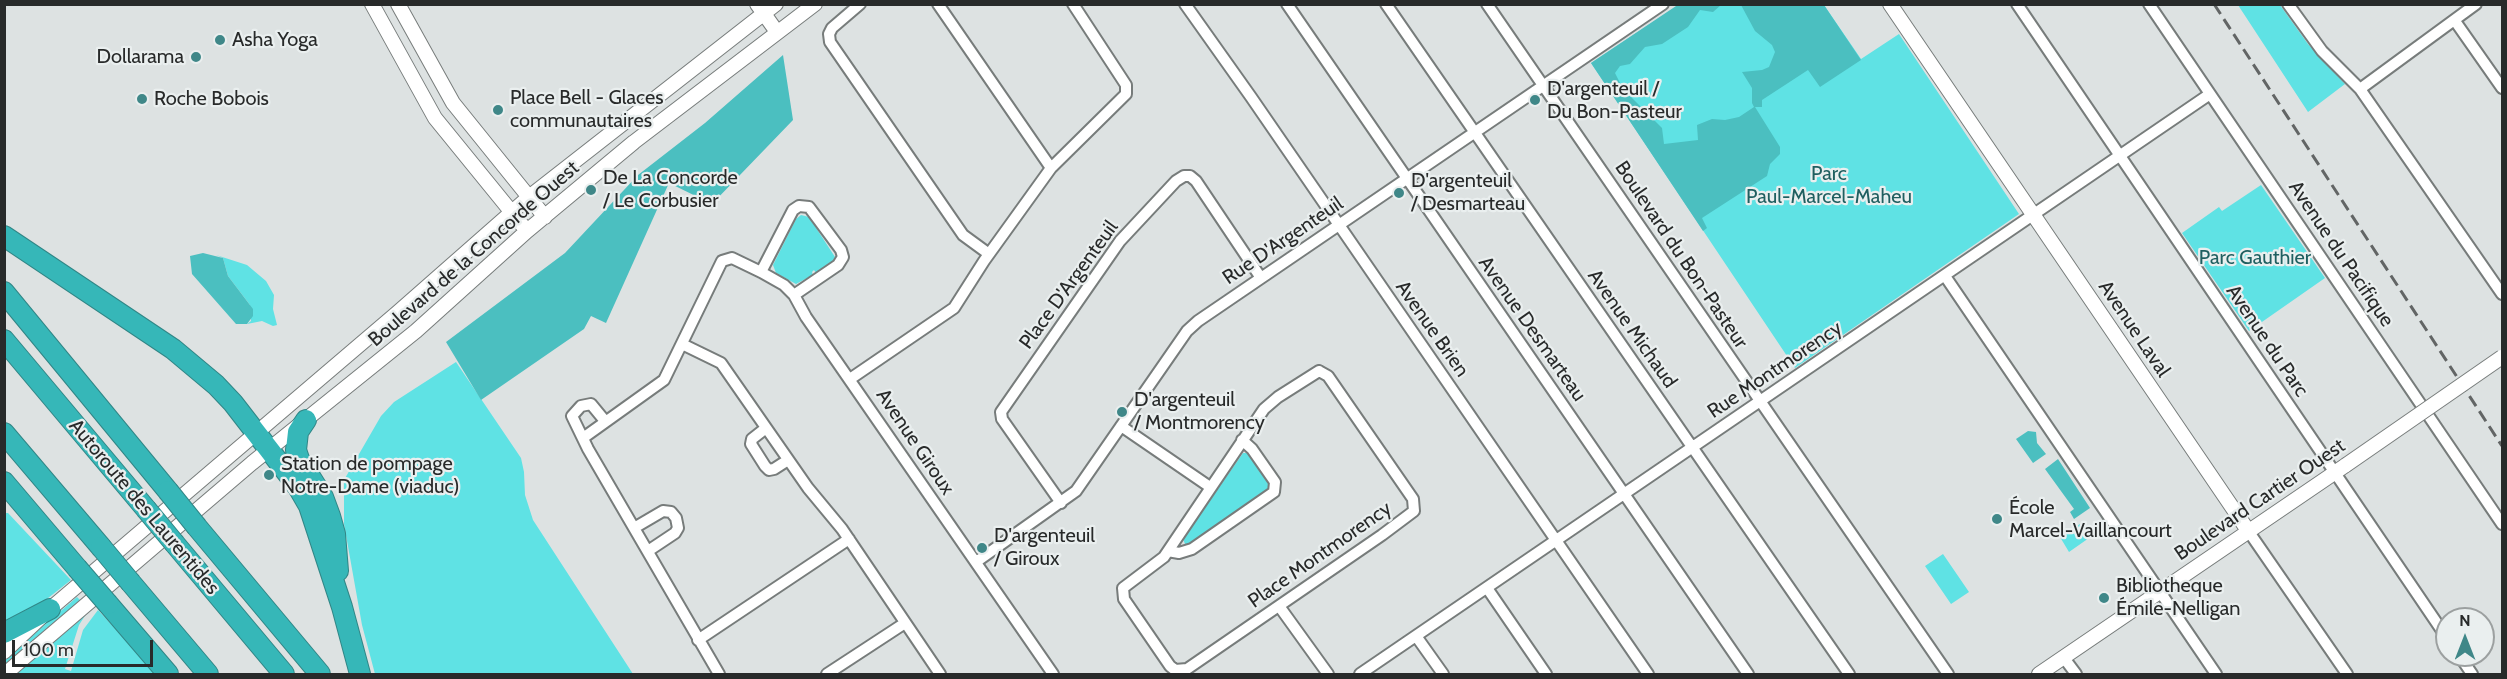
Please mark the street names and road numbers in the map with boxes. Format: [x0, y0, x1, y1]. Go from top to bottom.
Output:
street label: Boulevard de la Concorde Ouest [364, 156, 584, 352]
street label: Boulevard du Bon-Pasteur [1609, 157, 1753, 353]
street label: Avenue du Pacifique [2283, 176, 2399, 332]
street label: Rue D'Argenteuil [1218, 192, 1348, 290]
street label: Place D'Argenteuil [1014, 216, 1124, 354]
street label: Avenue Desmarteau [1473, 252, 1591, 406]
street label: Avenue Michaud [1582, 265, 1682, 393]
street label: Avenue Brien [1390, 276, 1474, 382]
street label: Avenue Laval [2093, 276, 2175, 382]
street label: Avenue du Parc [2221, 280, 2313, 402]
street label: Rue Montmorency [1703, 316, 1847, 424]
street label: Avenue Giroux [871, 385, 959, 499]
street label: Autoroute des Laurentides [64, 415, 224, 599]
street label: Boulevard Cartier Ouest [2170, 434, 2350, 566]
street label: Place Montmorency [1244, 497, 1396, 613]

